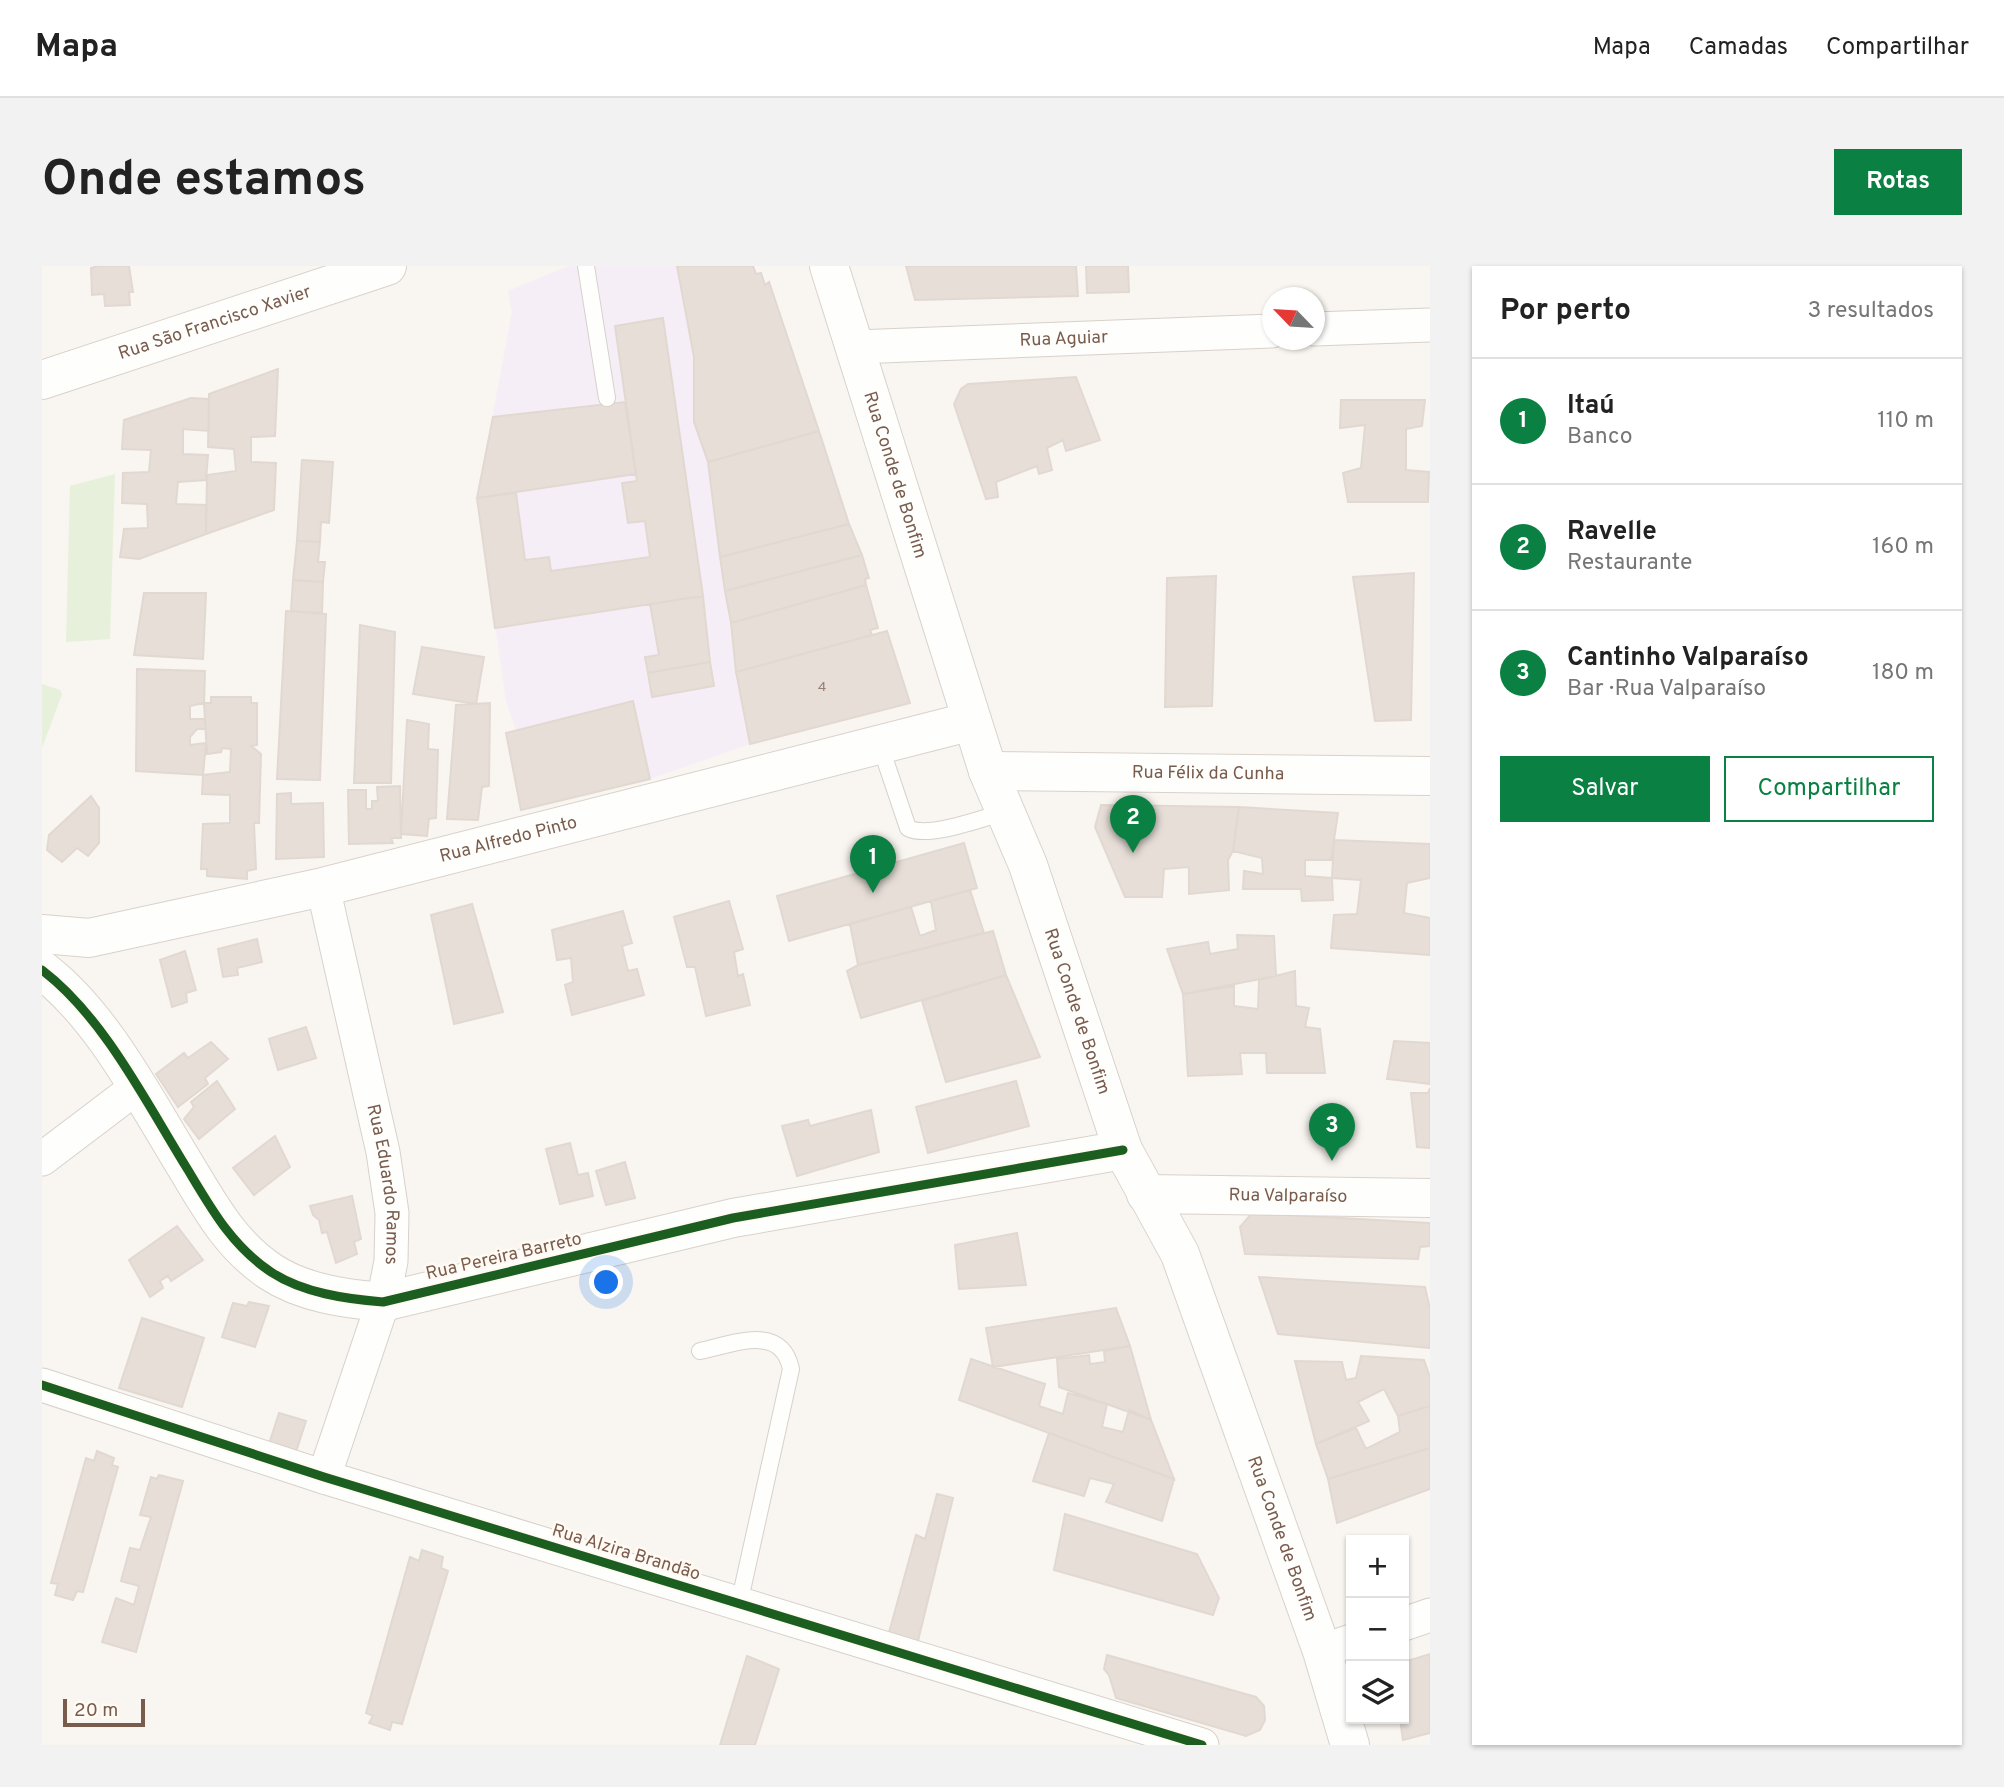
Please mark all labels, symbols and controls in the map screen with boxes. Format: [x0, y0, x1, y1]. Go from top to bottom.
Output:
text: Mapa [35, 27, 118, 69]
text: Mapa [1593, 33, 1651, 63]
text: Camadas [1689, 33, 1788, 63]
text: Compartilhar [1826, 33, 1969, 63]
button: Rotas [1834, 149, 1962, 215]
text: Onde estamos [42, 151, 366, 213]
street label: Rua São Francisco Xavier [115, 280, 314, 365]
north arrow [1262, 287, 1325, 350]
text: Por perto [1500, 293, 1631, 330]
text: 3 resultados [1807, 297, 1934, 326]
street label: Rua Aguiar [1019, 326, 1109, 352]
street label: Rua Conde de Bonfim [858, 389, 932, 561]
text: Itaú [1567, 390, 1615, 423]
text: 1 [1518, 407, 1528, 436]
text: 110 m [1877, 407, 1934, 436]
text: Banco [1567, 423, 1633, 452]
text: Ravelle [1567, 516, 1657, 549]
text: 2 [1516, 533, 1530, 562]
text: 160 m [1872, 533, 1934, 562]
text: Restaurante [1567, 549, 1692, 578]
text: Cantinho Valparaíso [1567, 642, 1809, 675]
text: 3 [1516, 659, 1530, 688]
text: 180 m [1872, 659, 1934, 688]
text: Bar · Rua Valparaíso [1567, 675, 1766, 704]
house number: 4 [818, 679, 826, 696]
button: Salvar [1500, 756, 1710, 822]
button: Compartilhar [1724, 756, 1934, 822]
street label: Rua Félix da Cunha [1132, 761, 1284, 786]
pin: 2 [1110, 795, 1156, 853]
street label: Rua Alfredo Pinto [437, 811, 580, 868]
pin: 1 [850, 835, 896, 893]
street label: Rua Conde de Bonfim [1038, 925, 1115, 1098]
street label: Rua Eduardo Ramos [361, 1102, 404, 1265]
pin: 3 [1309, 1103, 1355, 1161]
street label: Rua Valparaíso [1228, 1184, 1348, 1208]
street label: Rua Pereira Barreto [424, 1228, 584, 1286]
your location [589, 1265, 623, 1299]
street label: Rua Conde de Bonfim [1242, 1453, 1322, 1624]
street label: Rua Alzira Brandão [549, 1519, 703, 1587]
map controls [1346, 1535, 1409, 1724]
button: + [1346, 1535, 1409, 1598]
button: − [1346, 1598, 1409, 1661]
button: layers [1346, 1661, 1409, 1724]
scale bar [63, 1696, 145, 1728]
text: 20 m [74, 1699, 118, 1723]

